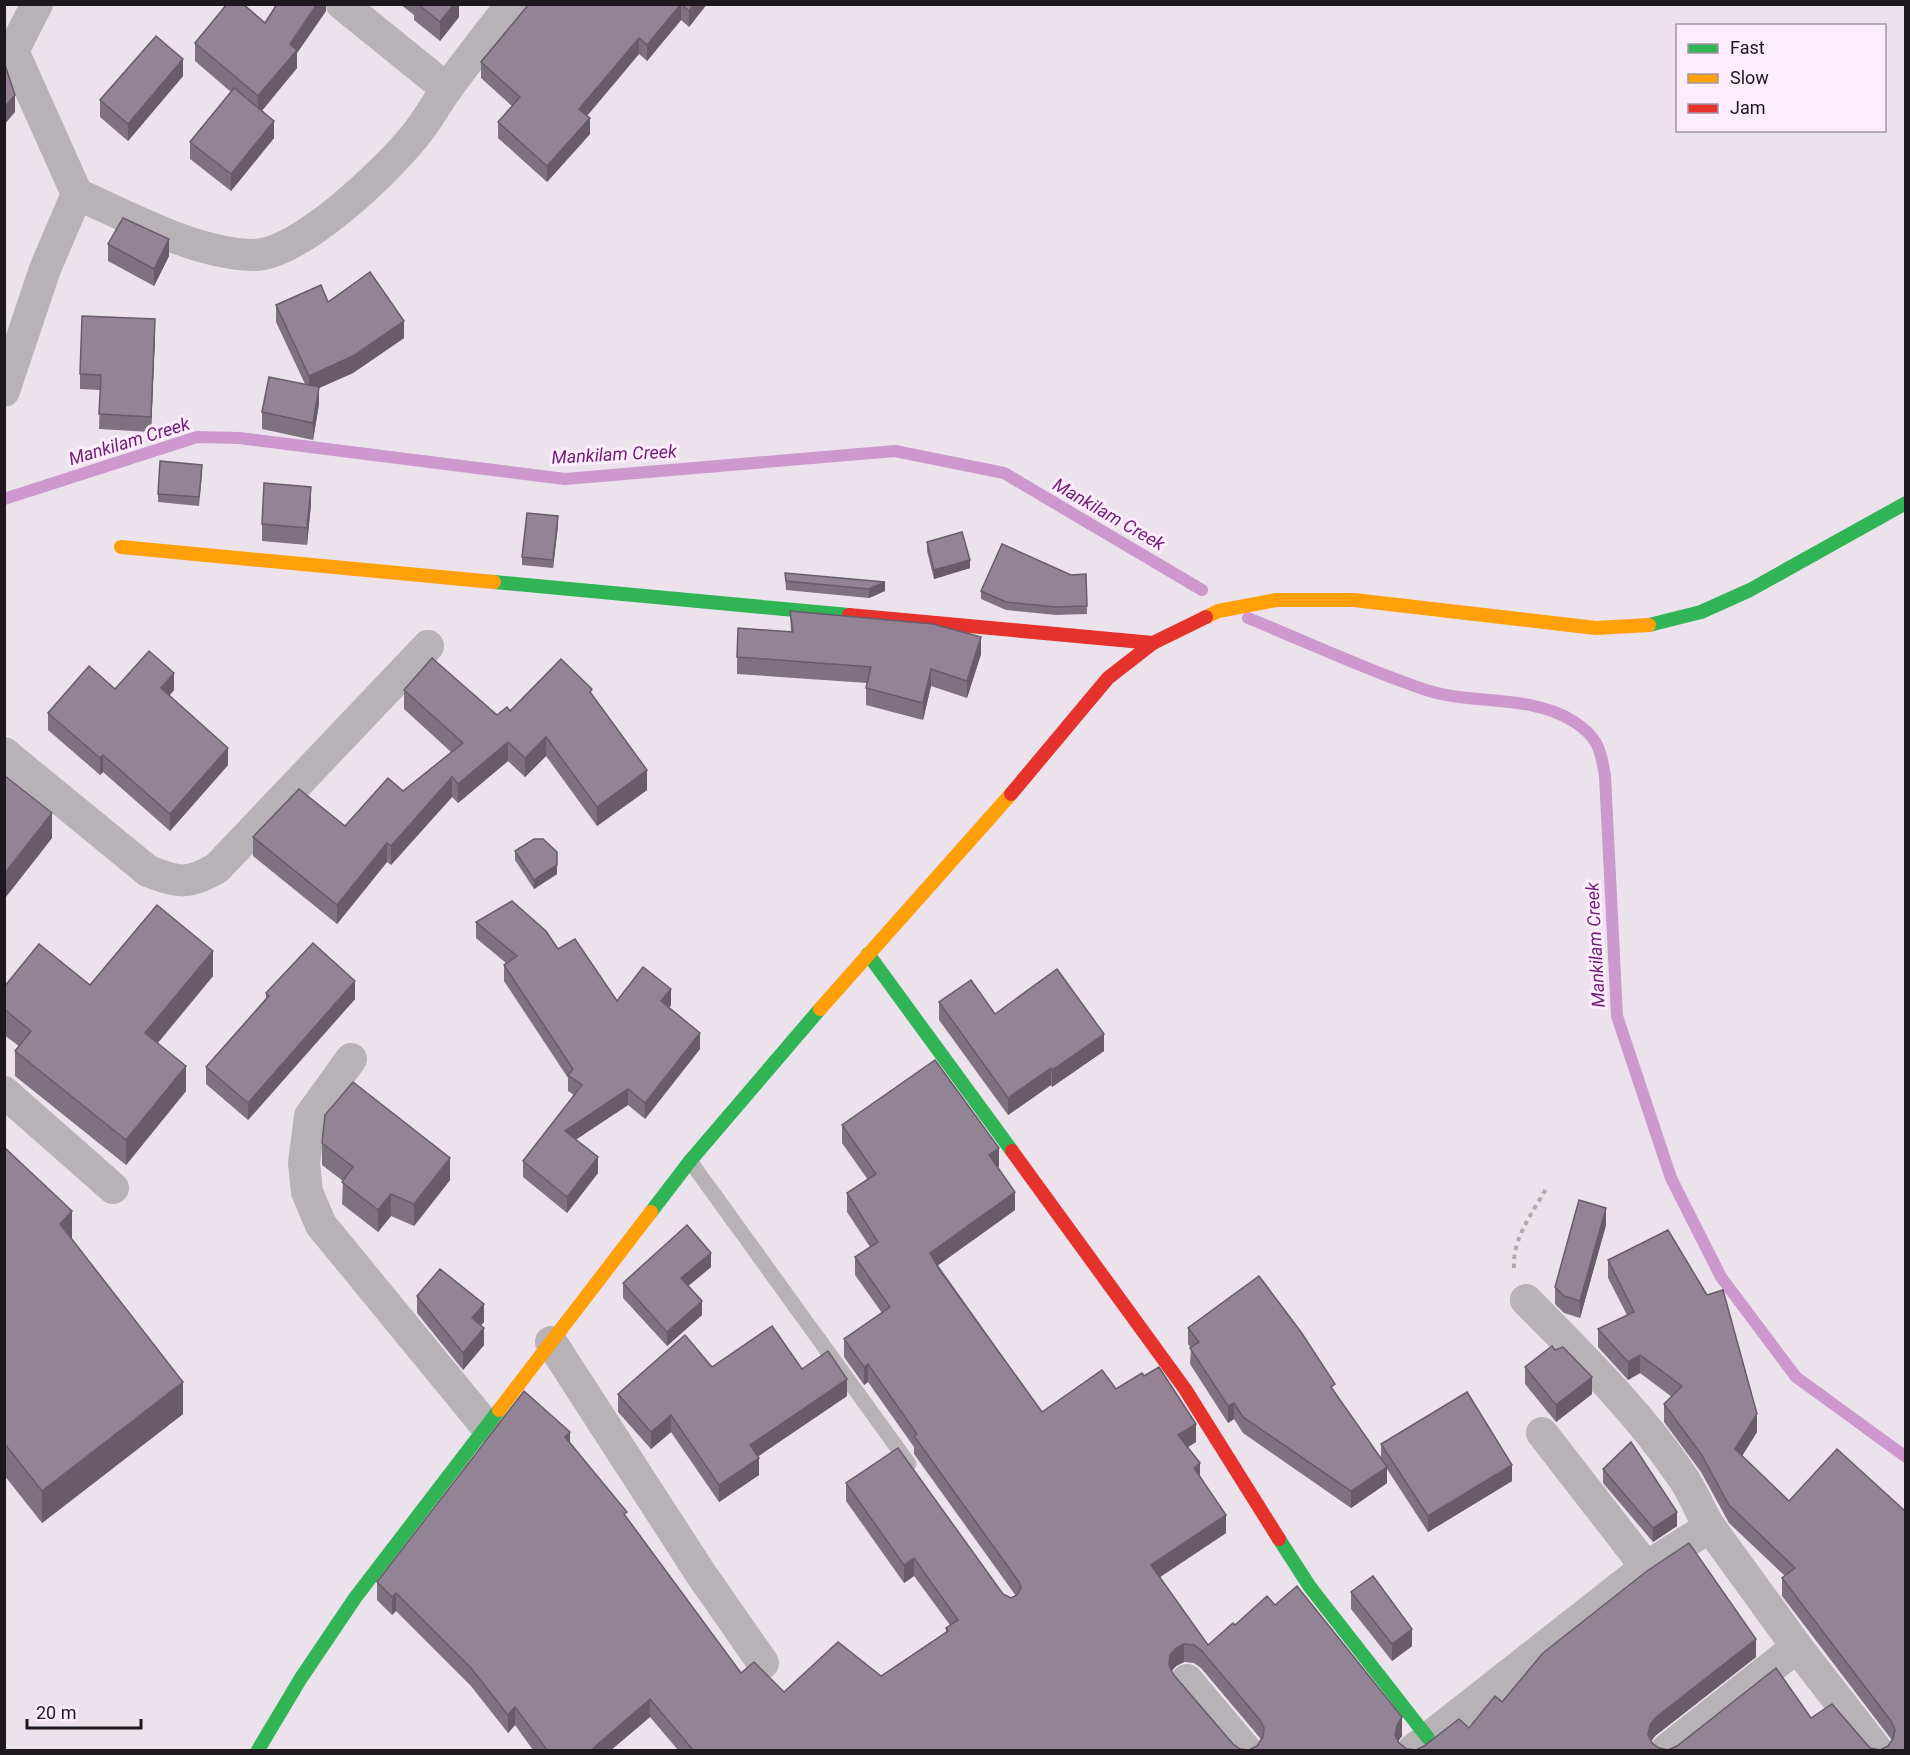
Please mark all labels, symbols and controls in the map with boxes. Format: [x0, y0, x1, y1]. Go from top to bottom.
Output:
legend [1676, 24, 1886, 132]
text: Fast [1730, 37, 1765, 58]
text: Slow [1730, 67, 1769, 88]
text: Jam [1730, 97, 1766, 118]
water label: Mankilam Creek [66, 412, 193, 469]
water label: Mankilam Creek [551, 440, 678, 468]
water label: Mankilam Creek [1049, 474, 1170, 555]
water label: Mankilam Creek [1581, 881, 1609, 1008]
scale bar [27, 1692, 141, 1730]
text: 20 m [36, 1702, 76, 1723]

